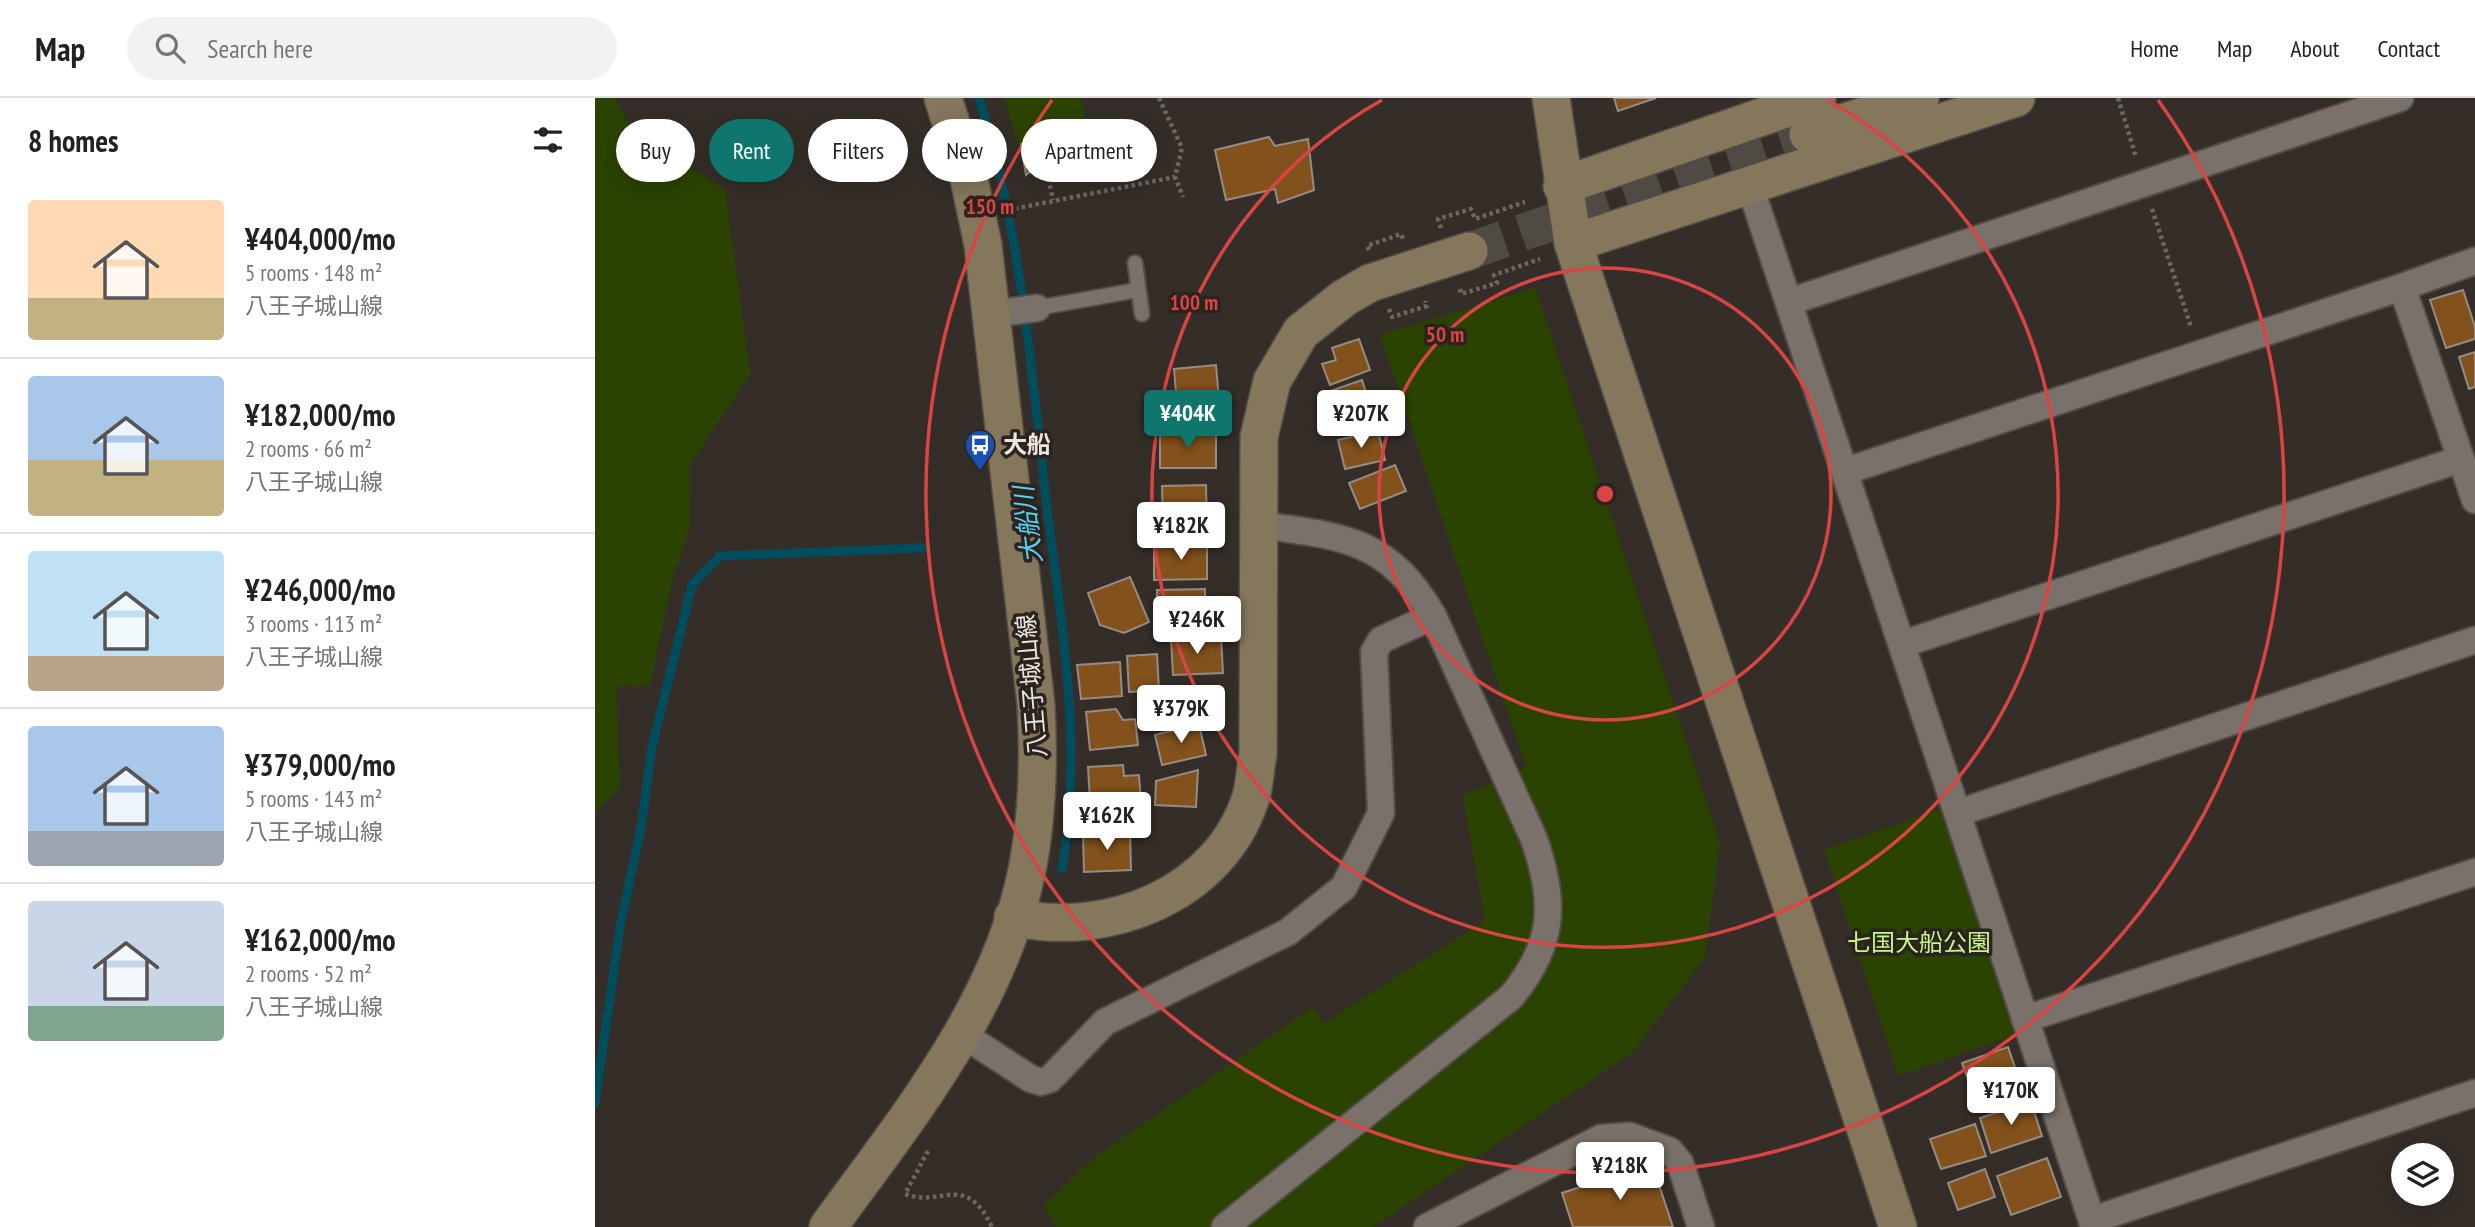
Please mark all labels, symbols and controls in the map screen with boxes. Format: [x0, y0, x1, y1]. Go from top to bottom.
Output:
search box [127, 17, 617, 80]
text: Map [35, 27, 85, 70]
icon: search [151, 29, 189, 67]
text: Search here [207, 32, 313, 65]
text: Home [2130, 33, 2179, 64]
text: Map [2217, 33, 2252, 64]
text: About [2290, 33, 2339, 64]
text: Contact [2377, 33, 2440, 64]
chip: Buy [616, 119, 695, 182]
chip: Rent [709, 119, 794, 182]
chip: Filters [808, 119, 908, 182]
chip: New [922, 119, 1007, 182]
chip: Apartment [1021, 119, 1157, 182]
text: 8 homes [28, 121, 119, 160]
icon: filters [529, 121, 567, 159]
text: 150 m [966, 193, 1014, 220]
text: ¥404,000/mo [245, 219, 396, 258]
icon: home [84, 228, 168, 312]
text: 5 rooms · 148 m² [245, 258, 382, 287]
text: 100 m [1170, 289, 1218, 316]
text: 八王子城山線 [245, 291, 383, 320]
text: 50 m [1426, 321, 1464, 348]
pin: ¥404K [1139, 390, 1237, 450]
pin: ¥207K [1312, 390, 1410, 450]
text: ¥182,000/mo [245, 395, 396, 434]
text: ¥404K [1160, 398, 1216, 427]
text: ¥207K [1333, 398, 1389, 427]
icon: home [84, 404, 168, 488]
bus stop icon: 大船 [963, 428, 997, 472]
place label: 大船 [1003, 429, 1051, 460]
text: 2 rooms · 66 m² [245, 434, 372, 463]
text: 八王子城山線 [245, 467, 383, 496]
water label: 大船川 [1006, 481, 1049, 566]
centre of rings [1593, 482, 1617, 506]
pin: ¥182K [1132, 503, 1230, 562]
text: ¥182K [1153, 510, 1209, 539]
text: ¥246,000/mo [245, 570, 396, 609]
icon: home [84, 579, 168, 663]
pin: ¥246K [1148, 596, 1246, 656]
text: ¥246K [1169, 604, 1225, 633]
text: 3 rooms · 113 m² [245, 609, 382, 638]
street label: 八王子城山線 [1010, 613, 1053, 759]
text: 八王子城山線 [245, 642, 383, 671]
pin: ¥379K [1132, 686, 1230, 745]
text: ¥379K [1153, 693, 1209, 722]
text: ¥379,000/mo [245, 745, 396, 784]
icon: home [84, 754, 168, 838]
text: 5 rooms · 143 m² [245, 784, 382, 813]
pin: ¥162K [1058, 792, 1156, 852]
text: ¥162K [1079, 800, 1135, 829]
text: 八王子城山線 [245, 817, 383, 846]
text: ¥162,000/mo [245, 920, 396, 959]
park label: 七国大船公園 [1847, 927, 1991, 958]
icon: home [84, 929, 168, 1013]
text: 2 rooms · 52 m² [245, 959, 372, 988]
text: 八王子城山線 [245, 992, 383, 1021]
pin: ¥170K [1962, 1068, 2060, 1127]
text: ¥170K [1983, 1075, 2039, 1104]
pin: ¥218K [1571, 1142, 1669, 1202]
map controls [2391, 1143, 2454, 1206]
button: layers [2391, 1143, 2454, 1206]
text: ¥218K [1592, 1150, 1648, 1179]

